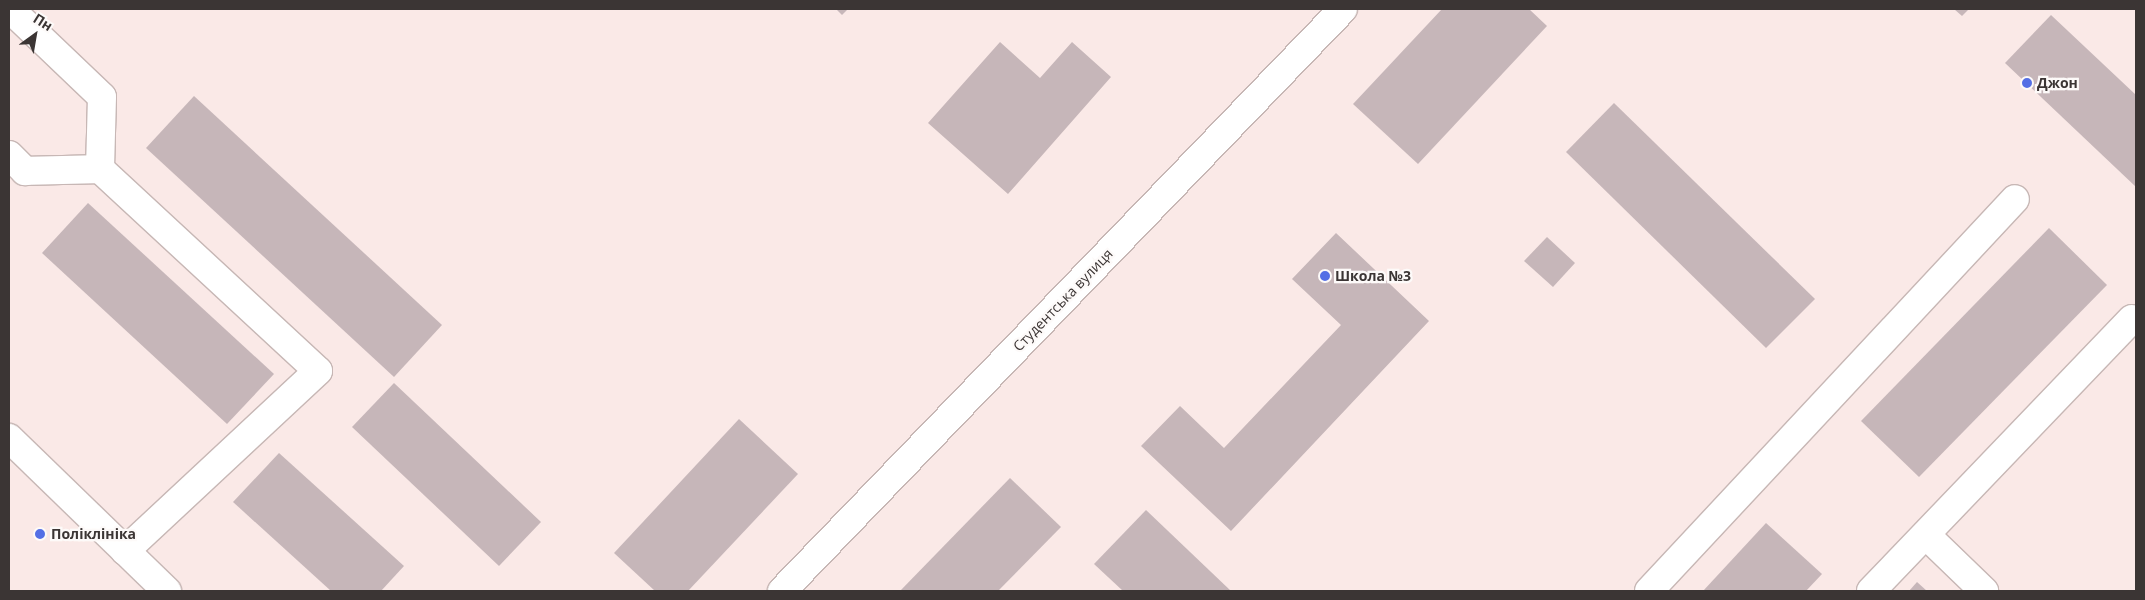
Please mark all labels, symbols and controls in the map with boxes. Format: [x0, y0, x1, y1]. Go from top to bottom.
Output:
text: Пн [30, 9, 57, 35]
north arrow [10, 10, 60, 60]
place label: Джон [2037, 75, 2078, 91]
marker: Джон [2021, 77, 2033, 89]
street label: Студентська вулиця [1010, 245, 1116, 355]
place label: Школа №3 [1335, 268, 1411, 284]
marker: Школа №3 [1319, 270, 1331, 282]
place label: Поліклініка [51, 526, 136, 542]
marker: Поліклініка [33, 527, 47, 541]

